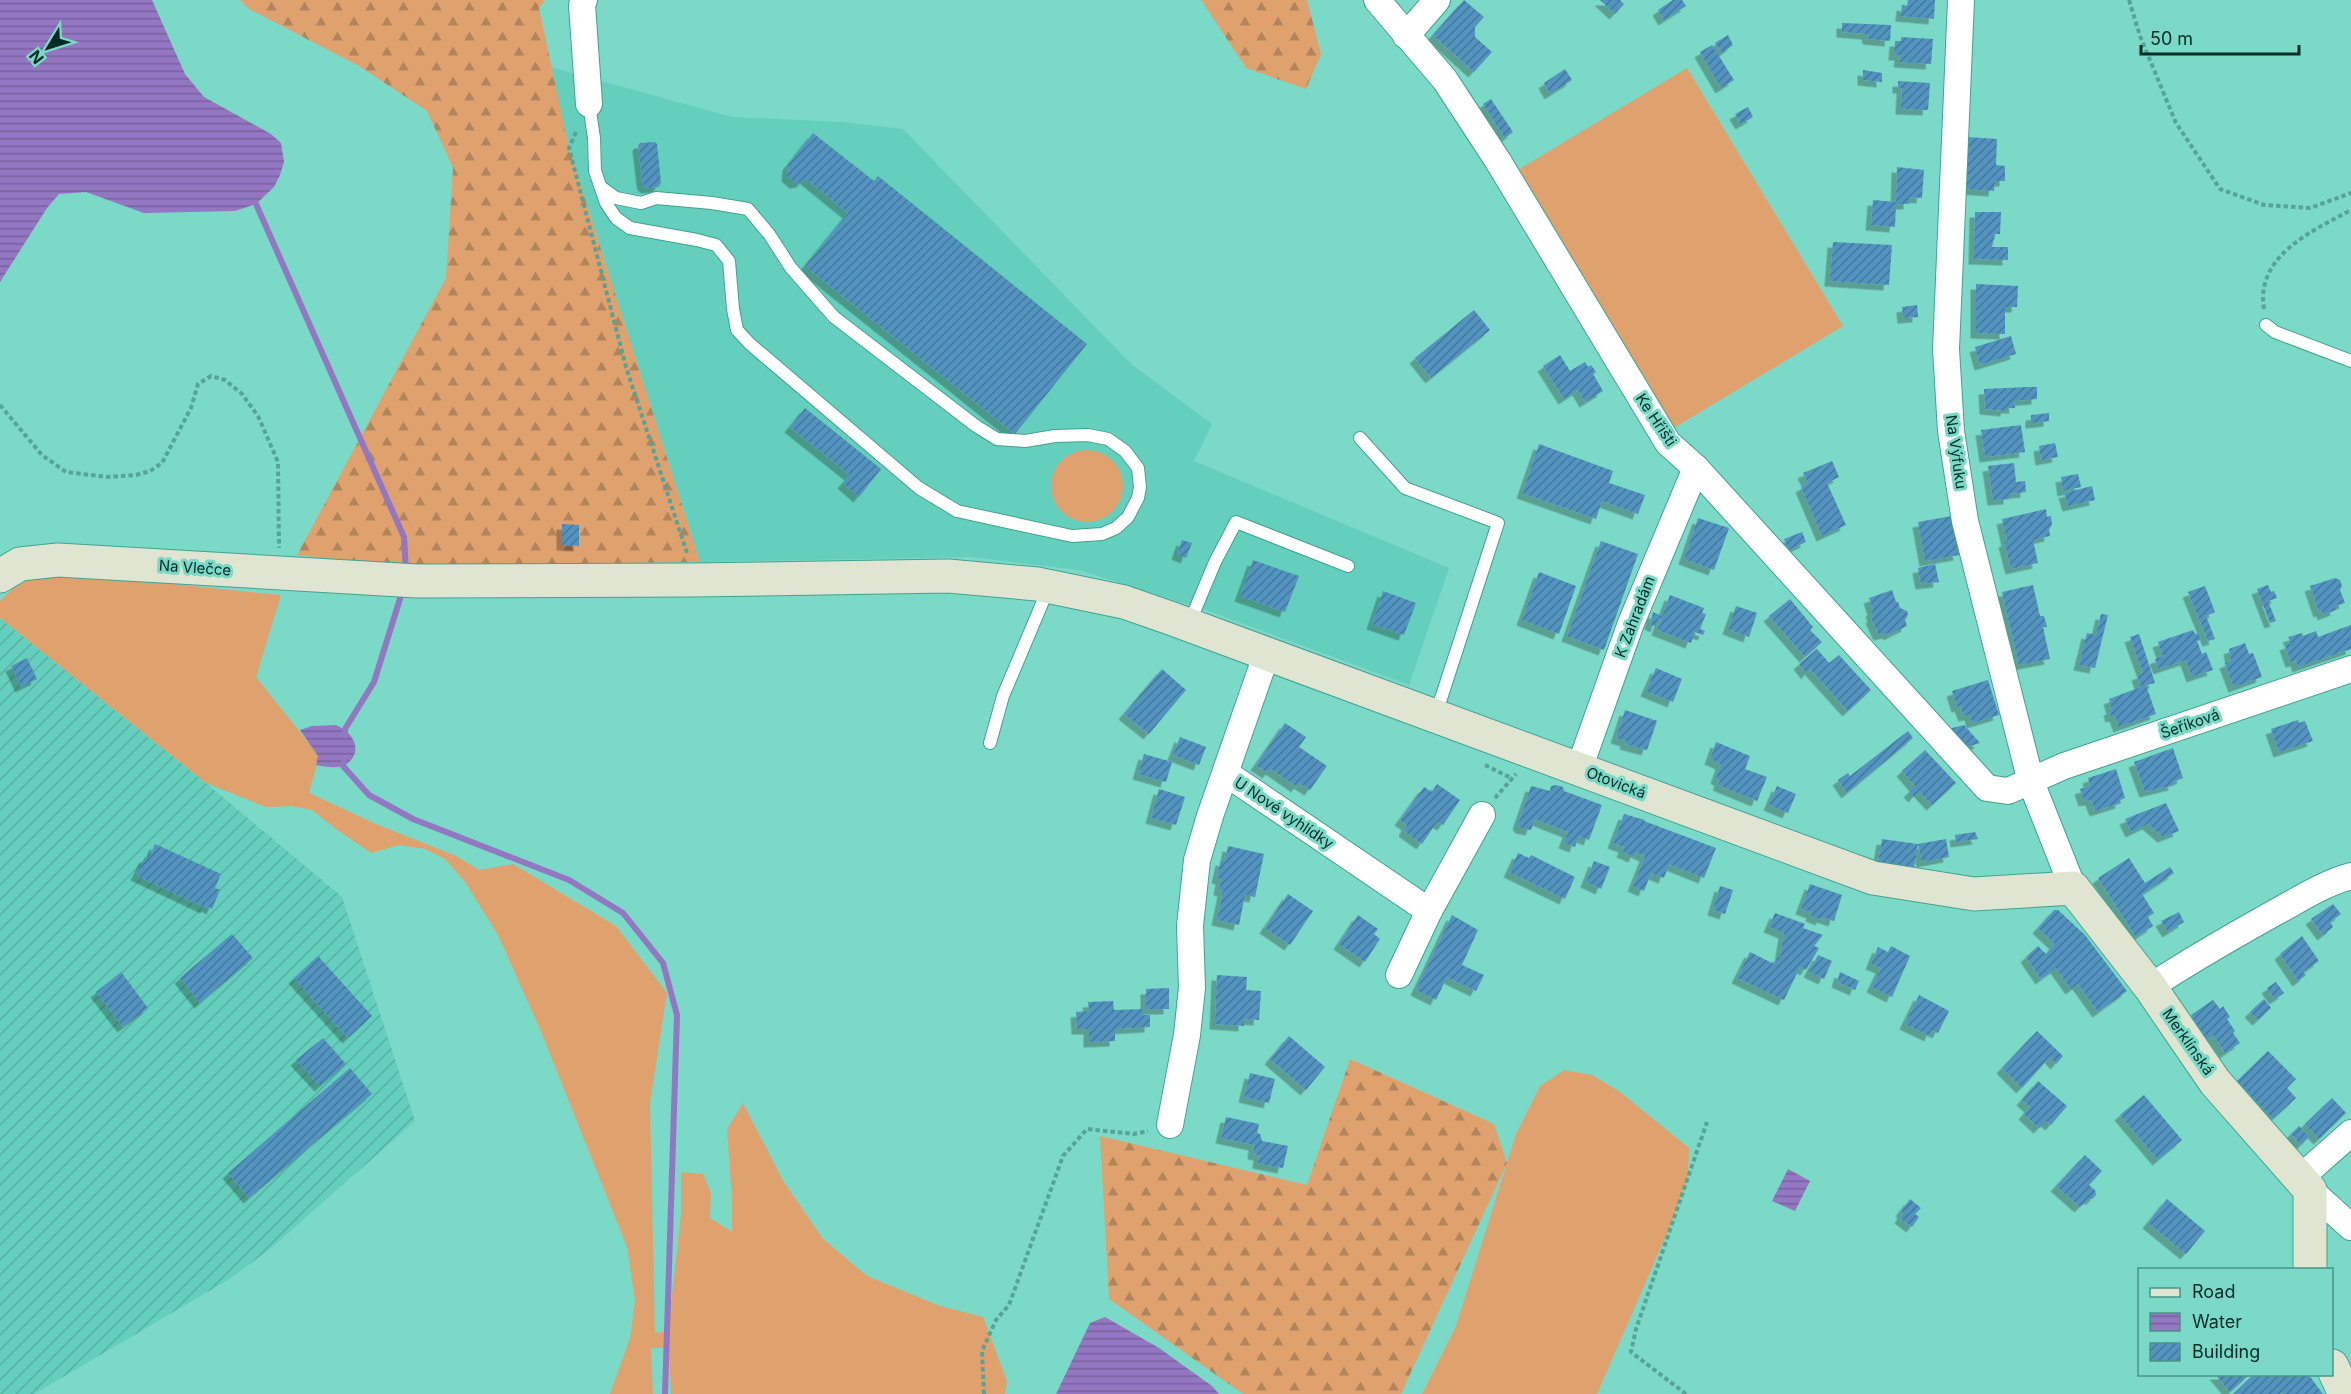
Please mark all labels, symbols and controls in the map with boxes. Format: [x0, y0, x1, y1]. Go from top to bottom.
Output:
north arrow [18, 18, 78, 78]
scale bar [2141, 18, 2298, 56]
text: 50 m [2150, 28, 2193, 49]
text: N [25, 46, 48, 68]
street label: Ke Hřišti [1632, 390, 1681, 450]
street label: Na Výfuku [1942, 414, 1971, 490]
street label: Na Vlečce [158, 555, 232, 580]
street label: K Zahradám [1610, 573, 1659, 660]
street label: Šeříková [2158, 705, 2222, 742]
street label: Otovická [1584, 763, 1649, 803]
street label: U Nové vyhlídky [1231, 772, 1338, 853]
street label: Merklínská [2159, 1005, 2218, 1079]
legend [2138, 1268, 2333, 1376]
text: Road [2192, 1281, 2235, 1302]
text: Water [2192, 1311, 2242, 1332]
text: Building [2192, 1341, 2260, 1362]

